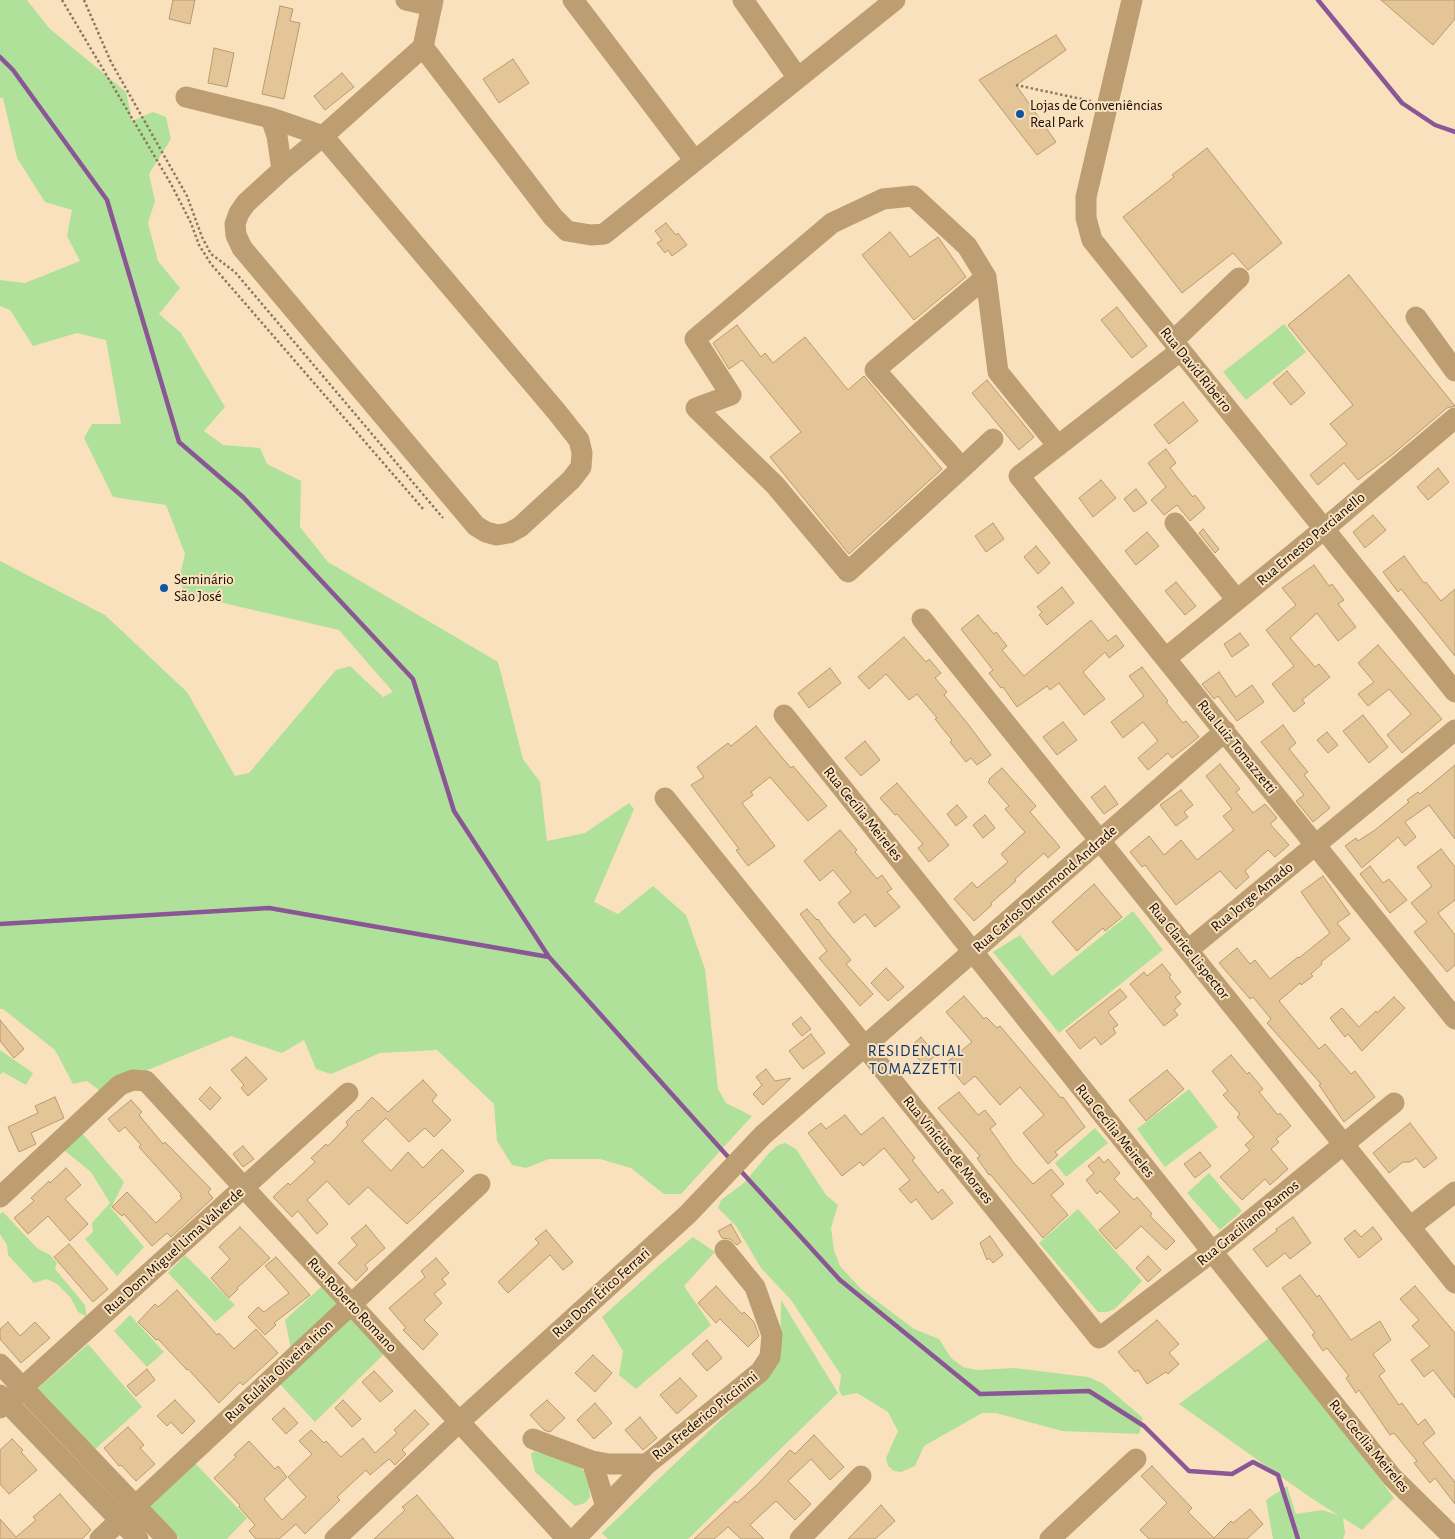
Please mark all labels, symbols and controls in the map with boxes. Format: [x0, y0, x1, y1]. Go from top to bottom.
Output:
place label: Lojas de Conveniências Real Park [1030, 96, 1163, 131]
marker: Lojas de Conveniências Real Park [1014, 108, 1026, 120]
street label: Rua David Ribeiro [1156, 324, 1236, 416]
street label: Rua Ernesto Parcianello [1253, 488, 1369, 590]
place label: Seminário São José [174, 570, 234, 605]
marker: Seminário São José [158, 582, 170, 594]
street label: Rua Luiz Tomazzetti [1194, 696, 1280, 798]
street label: Rua Cecília Meireles [820, 763, 906, 865]
street label: Rua Carlos Drummond Andrade [969, 822, 1121, 956]
street label: Rua Jorge Amado [1207, 858, 1297, 936]
street label: Rua Clarice Lispector [1144, 899, 1234, 1003]
district label: RESIDENCIAL TOMAZZETTI [866, 1041, 966, 1079]
street label: Rua Cecília Meireles [1072, 1080, 1158, 1182]
street label: Rua Vinícius de Moraes [899, 1092, 997, 1208]
street label: Rua Graciliano Ramos [1193, 1176, 1303, 1270]
street label: Rua Dom Miguel Lima Valverde [100, 1183, 248, 1319]
street label: Rua Dom Érico Ferrari [548, 1244, 654, 1342]
street label: Rua Roberto Romano [303, 1254, 401, 1356]
street label: Rua Eulalia Oliveira Irion [221, 1316, 337, 1426]
street label: Rua Frederico Piccinini [648, 1368, 762, 1464]
street label: Rua Cecília Meireles [1325, 1396, 1413, 1496]

